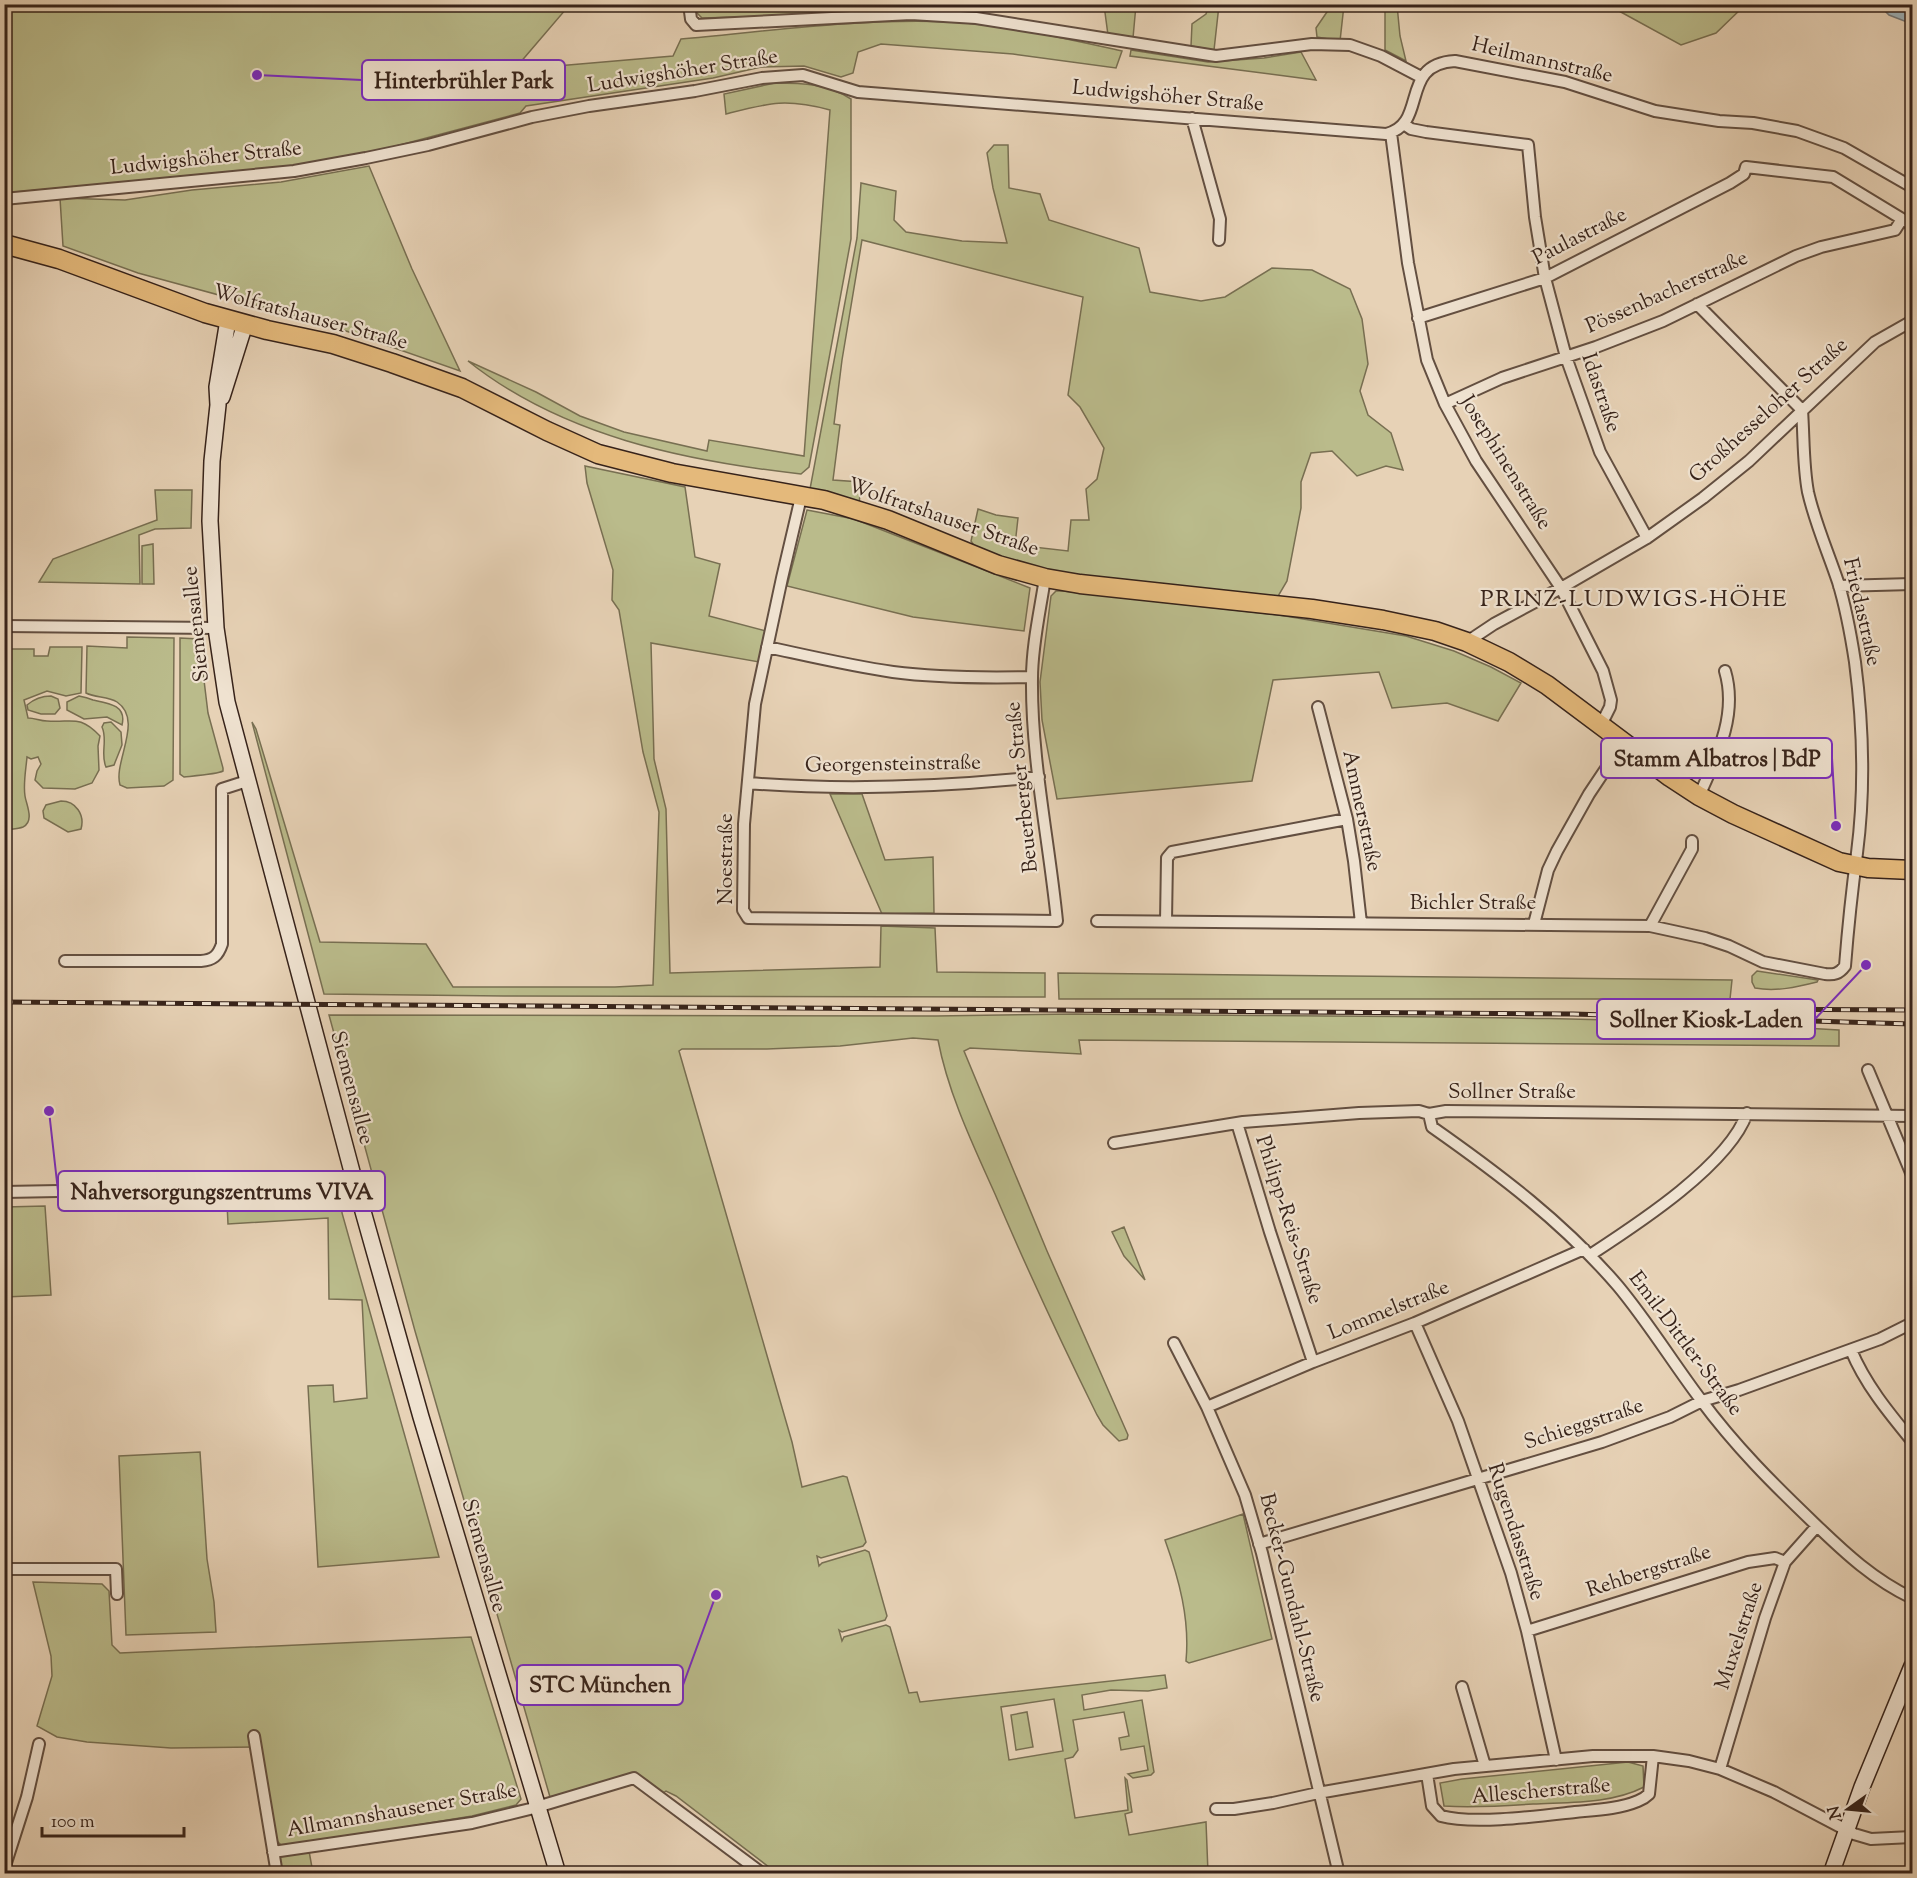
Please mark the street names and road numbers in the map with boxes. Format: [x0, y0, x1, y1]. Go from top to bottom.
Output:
street label: Heilmannstraße [1469, 30, 1615, 92]
street label: Ludwigshöher Straße [586, 42, 780, 102]
street label: Ludwigshöher Straße [1071, 74, 1265, 120]
street label: Ludwigshöher Straße [109, 134, 303, 184]
street label: Paulastraße [1528, 200, 1632, 274]
street label: Pössenbacherstraße [1581, 244, 1753, 342]
street label: Wolfratshauser Straße [209, 278, 411, 358]
street label: Großhesseloher Straße [1683, 331, 1855, 491]
street label: Idastraße [1572, 349, 1628, 437]
street label: Josephinenstraße [1451, 389, 1558, 536]
street label: Wolfratshauser Straße [843, 471, 1043, 565]
street label: Friedastraße [1834, 555, 1888, 669]
street label: Siemensallee [176, 564, 218, 684]
street label: Beuerberger Straße [999, 700, 1047, 874]
street label: Georgensteinstraße [805, 748, 981, 782]
street label: Ammerstraße [1334, 748, 1388, 874]
street label: Noestraße [712, 813, 742, 905]
street label: Bichler Straße [1410, 889, 1536, 919]
street label: Siemensallee [321, 1028, 381, 1148]
street label: Sollner Straße [1448, 1078, 1576, 1108]
street label: Philipp-Reis-Straße [1247, 1132, 1329, 1308]
street label: Emil-Dittler-Straße [1621, 1265, 1749, 1423]
street label: Lommelstraße [1324, 1273, 1454, 1349]
street label: Schieggstraße [1520, 1392, 1648, 1458]
street label: Rugendasstraße [1479, 1460, 1551, 1604]
street label: Becker-Gundahl-Straße [1250, 1490, 1332, 1706]
street label: Siemensallee [453, 1496, 513, 1616]
street label: Rehbergstraße [1583, 1538, 1715, 1606]
street label: Muxelstraße [1708, 1578, 1772, 1694]
street label: Allescherstraße [1470, 1771, 1612, 1813]
street label: Allmannshausener Straße [285, 1776, 519, 1846]

